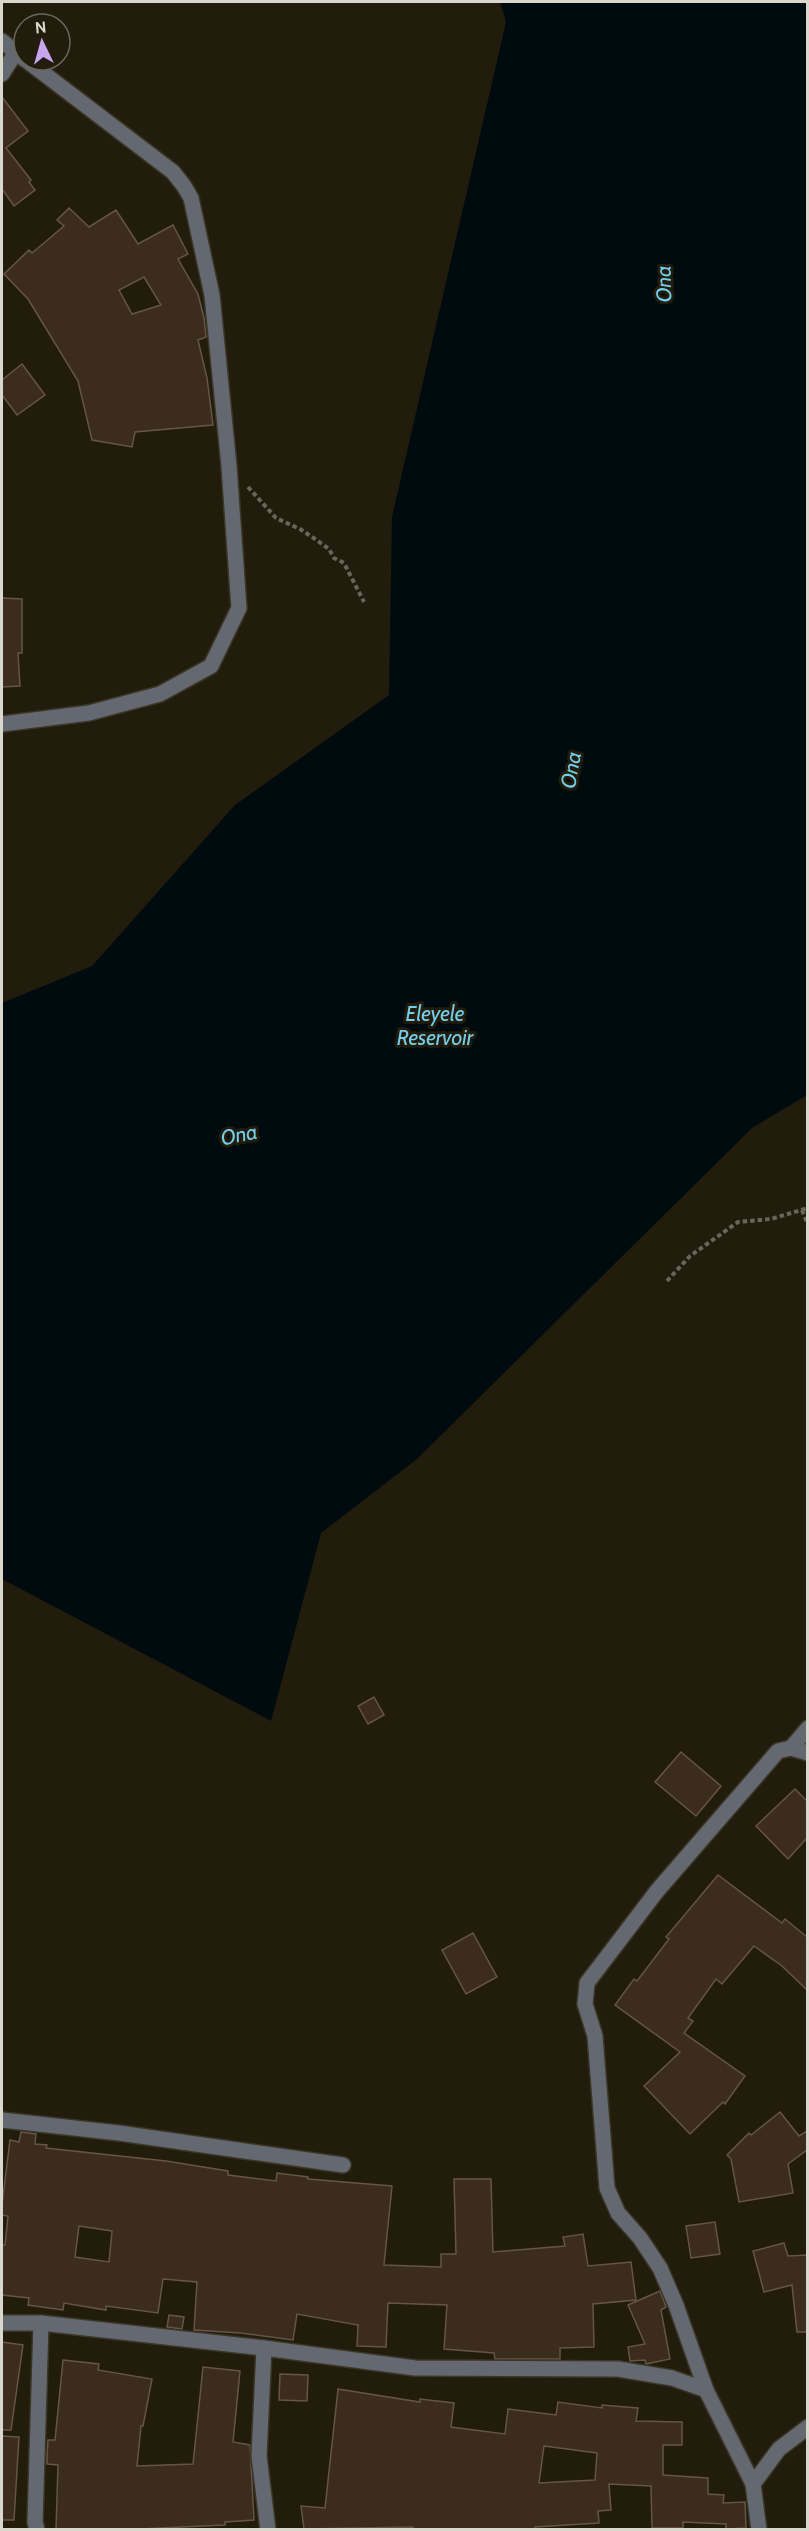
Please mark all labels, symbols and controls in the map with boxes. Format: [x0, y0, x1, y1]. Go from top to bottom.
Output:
north arrow [12, 12, 72, 72]
text: N [34, 18, 47, 38]
water label: Ona [651, 265, 676, 303]
water label: Ona [555, 750, 586, 790]
water label: Eleyele Reservoir [397, 1001, 475, 1050]
water label: Ona [218, 1119, 259, 1150]

